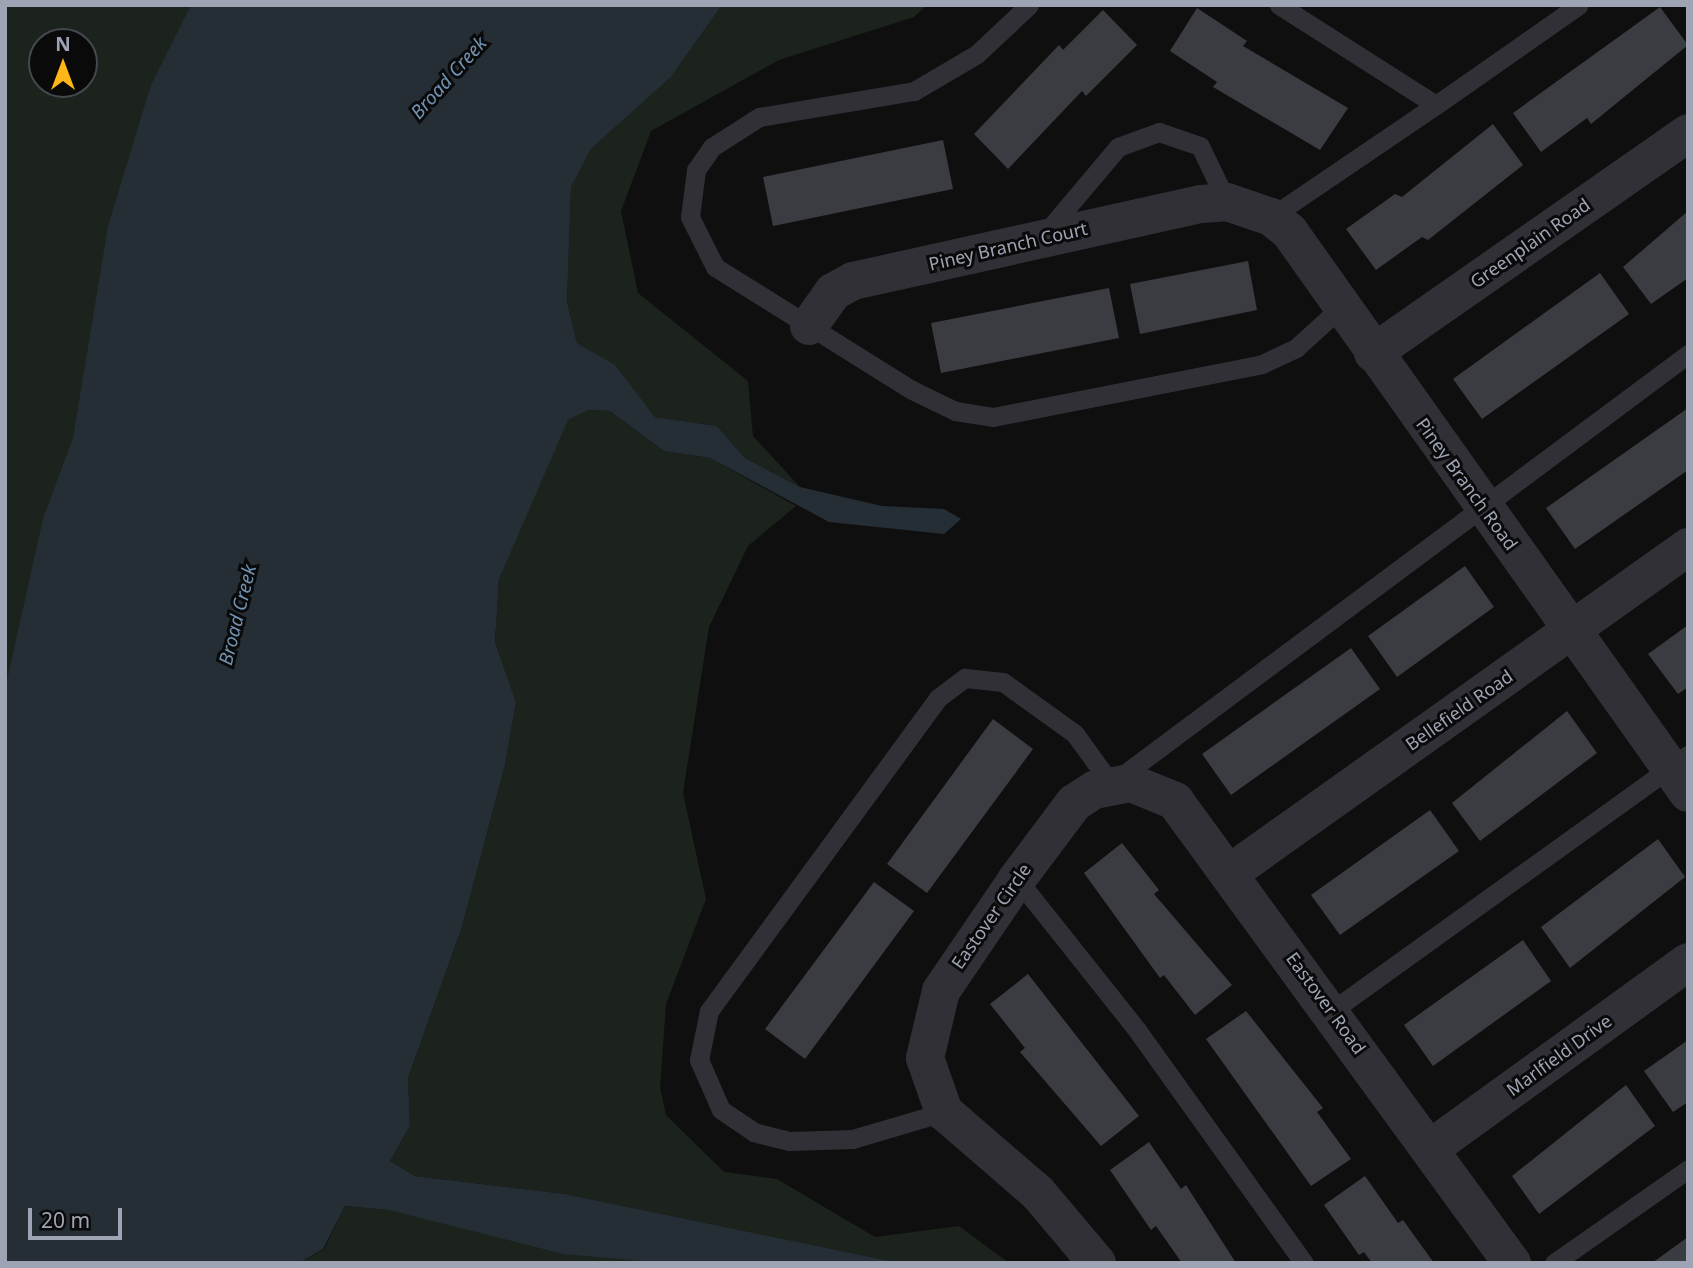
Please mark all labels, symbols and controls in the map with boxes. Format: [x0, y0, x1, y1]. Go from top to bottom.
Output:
north arrow [28, 28, 98, 98]
text: N [55, 31, 71, 57]
water label: Broad Creek [406, 32, 492, 124]
street label: Greenplain Road [1466, 194, 1594, 292]
street label: Piney Branch Court [927, 217, 1089, 275]
street label: Piney Branch Road [1412, 414, 1522, 554]
water label: Broad Creek [215, 562, 261, 668]
street label: Bellefield Road [1401, 665, 1517, 755]
street label: Eastover Circle [947, 859, 1035, 973]
street label: Eastover Road [1282, 948, 1370, 1058]
street label: Marlfield Drive [1502, 1010, 1616, 1100]
scale bar [32, 1194, 126, 1238]
text: 20 m [41, 1206, 90, 1234]

